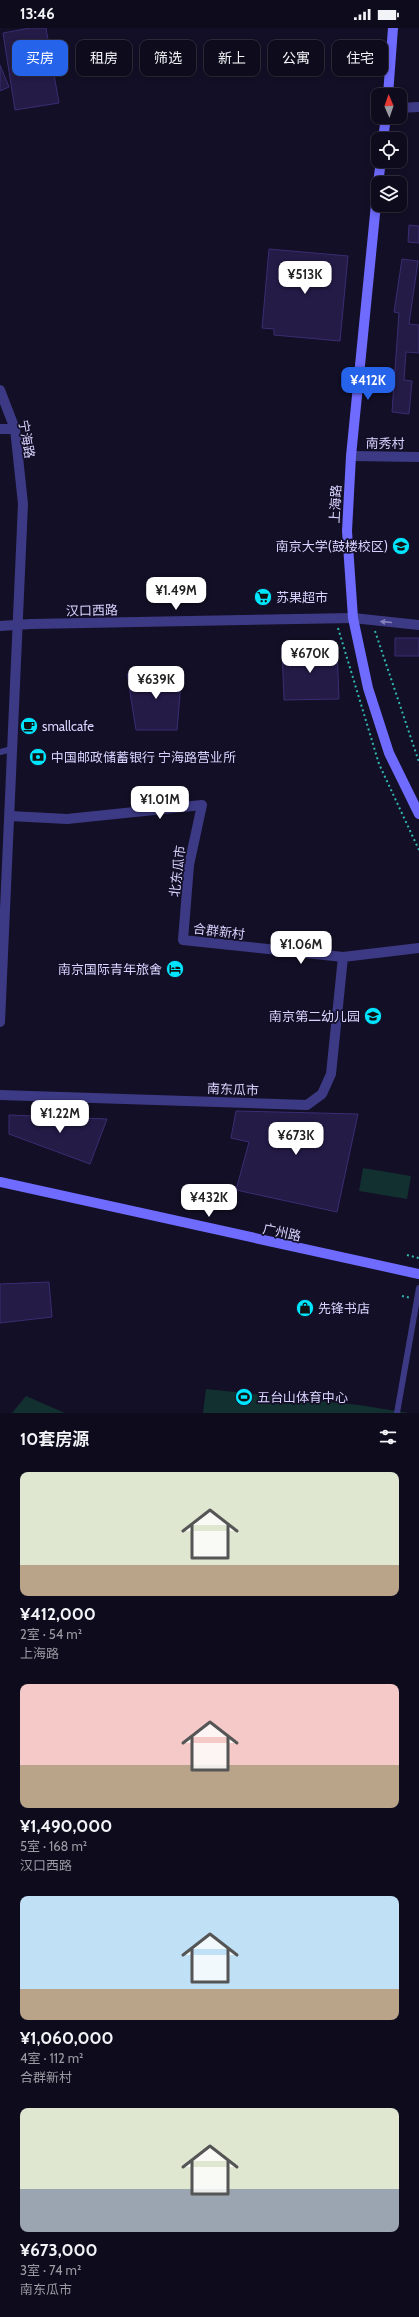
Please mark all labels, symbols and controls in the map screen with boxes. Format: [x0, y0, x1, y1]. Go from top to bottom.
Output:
text: 13:46 [20, 5, 55, 23]
chip: 买房 [12, 40, 68, 76]
chip: 租房 [76, 40, 132, 76]
chip: 筛选 [140, 40, 196, 76]
chip: 新上 [204, 40, 260, 76]
chip: 公寓 [268, 40, 324, 76]
chip: 住宅 [332, 40, 388, 76]
north arrow [371, 88, 407, 124]
map controls [371, 88, 407, 212]
button: locate [371, 132, 407, 168]
button: layers [371, 176, 407, 212]
pin: ¥513K [277, 261, 333, 295]
text: ¥513K [288, 266, 322, 282]
pin: ¥412K [340, 367, 396, 401]
text: ¥412K [350, 372, 386, 388]
street label: 宁海路 [16, 418, 38, 460]
street label: 南秀村 [365, 435, 405, 451]
street label: 上海路 [326, 484, 344, 524]
school or university icon: 南京大学(鼓楼校区) [391, 536, 411, 556]
place label: 南京大学(鼓楼校区) [276, 538, 388, 554]
pin: ¥1.49M [143, 577, 209, 611]
text: ¥1.49M [155, 582, 197, 598]
supermarket icon: 苏果超市 [253, 587, 273, 607]
place label: 苏果超市 [276, 589, 328, 605]
street label: 汉口西路 [66, 602, 118, 618]
one-way arrow [380, 619, 392, 625]
pin: ¥670K [282, 640, 338, 674]
text: ¥670K [290, 645, 330, 661]
pin: ¥639K [128, 666, 184, 700]
text: ¥639K [137, 671, 175, 687]
cafe icon: smallcafe [19, 716, 39, 736]
place label: smallcafe [42, 718, 94, 734]
bank icon: 中国邮政储蓄银行 宁海路营业所 [28, 747, 48, 767]
place label: 中国邮政储蓄银行 宁海路营业所 [51, 749, 236, 765]
pin: ¥1.01M [127, 786, 193, 820]
text: ¥1.01M [140, 791, 180, 807]
street label: 北东瓜市 [166, 844, 188, 898]
street label: 合群新村 [192, 920, 246, 942]
pin: ¥1.06M [268, 931, 334, 965]
text: ¥1.06M [280, 936, 322, 952]
hotel icon: 南京国际青年旅舍 [165, 959, 185, 979]
place label: 南京国际青年旅舍 [58, 961, 162, 977]
school or university icon: 南京第二幼儿园 [363, 1006, 383, 1026]
place label: 南京第二幼儿园 [269, 1008, 360, 1024]
street label: 南东瓜市 [207, 1080, 259, 1098]
pin: ¥1.22M [27, 1100, 93, 1134]
text: ¥1.22M [40, 1105, 80, 1121]
pin: ¥673K [268, 1122, 324, 1156]
text: ¥673K [278, 1127, 314, 1143]
pin: ¥432K [181, 1184, 237, 1218]
text: ¥432K [190, 1189, 228, 1205]
street label: 广州路 [261, 1220, 303, 1244]
shop icon: 先锋书店 [295, 1298, 315, 1318]
place label: 先锋书店 [318, 1300, 370, 1316]
sports icon: 五台山体育中心 [234, 1387, 254, 1407]
place label: 五台山体育中心 [257, 1389, 348, 1405]
icon: filters [377, 1426, 399, 1448]
text: 10套房源 [20, 1429, 89, 1449]
icon: home [174, 1498, 246, 1570]
text: ¥412,000 [20, 1604, 96, 1624]
text: 2室 · 54 m² [20, 1626, 82, 1642]
text: 上海路 [20, 1645, 59, 1661]
icon: home [174, 1710, 246, 1782]
text: ¥1,490,000 [20, 1816, 112, 1836]
text: 5室 · 168 m² [20, 1838, 87, 1854]
text: 汉口西路 [20, 1857, 72, 1873]
icon: home [174, 1922, 246, 1994]
text: ¥1,060,000 [20, 2028, 114, 2048]
text: 4室 · 112 m² [20, 2050, 83, 2066]
text: 合群新村 [20, 2069, 72, 2085]
icon: home [174, 2134, 246, 2206]
text: ¥673,000 [20, 2240, 97, 2260]
text: 3室 · 74 m² [20, 2262, 81, 2278]
text: 南东瓜市 [20, 2281, 72, 2297]

